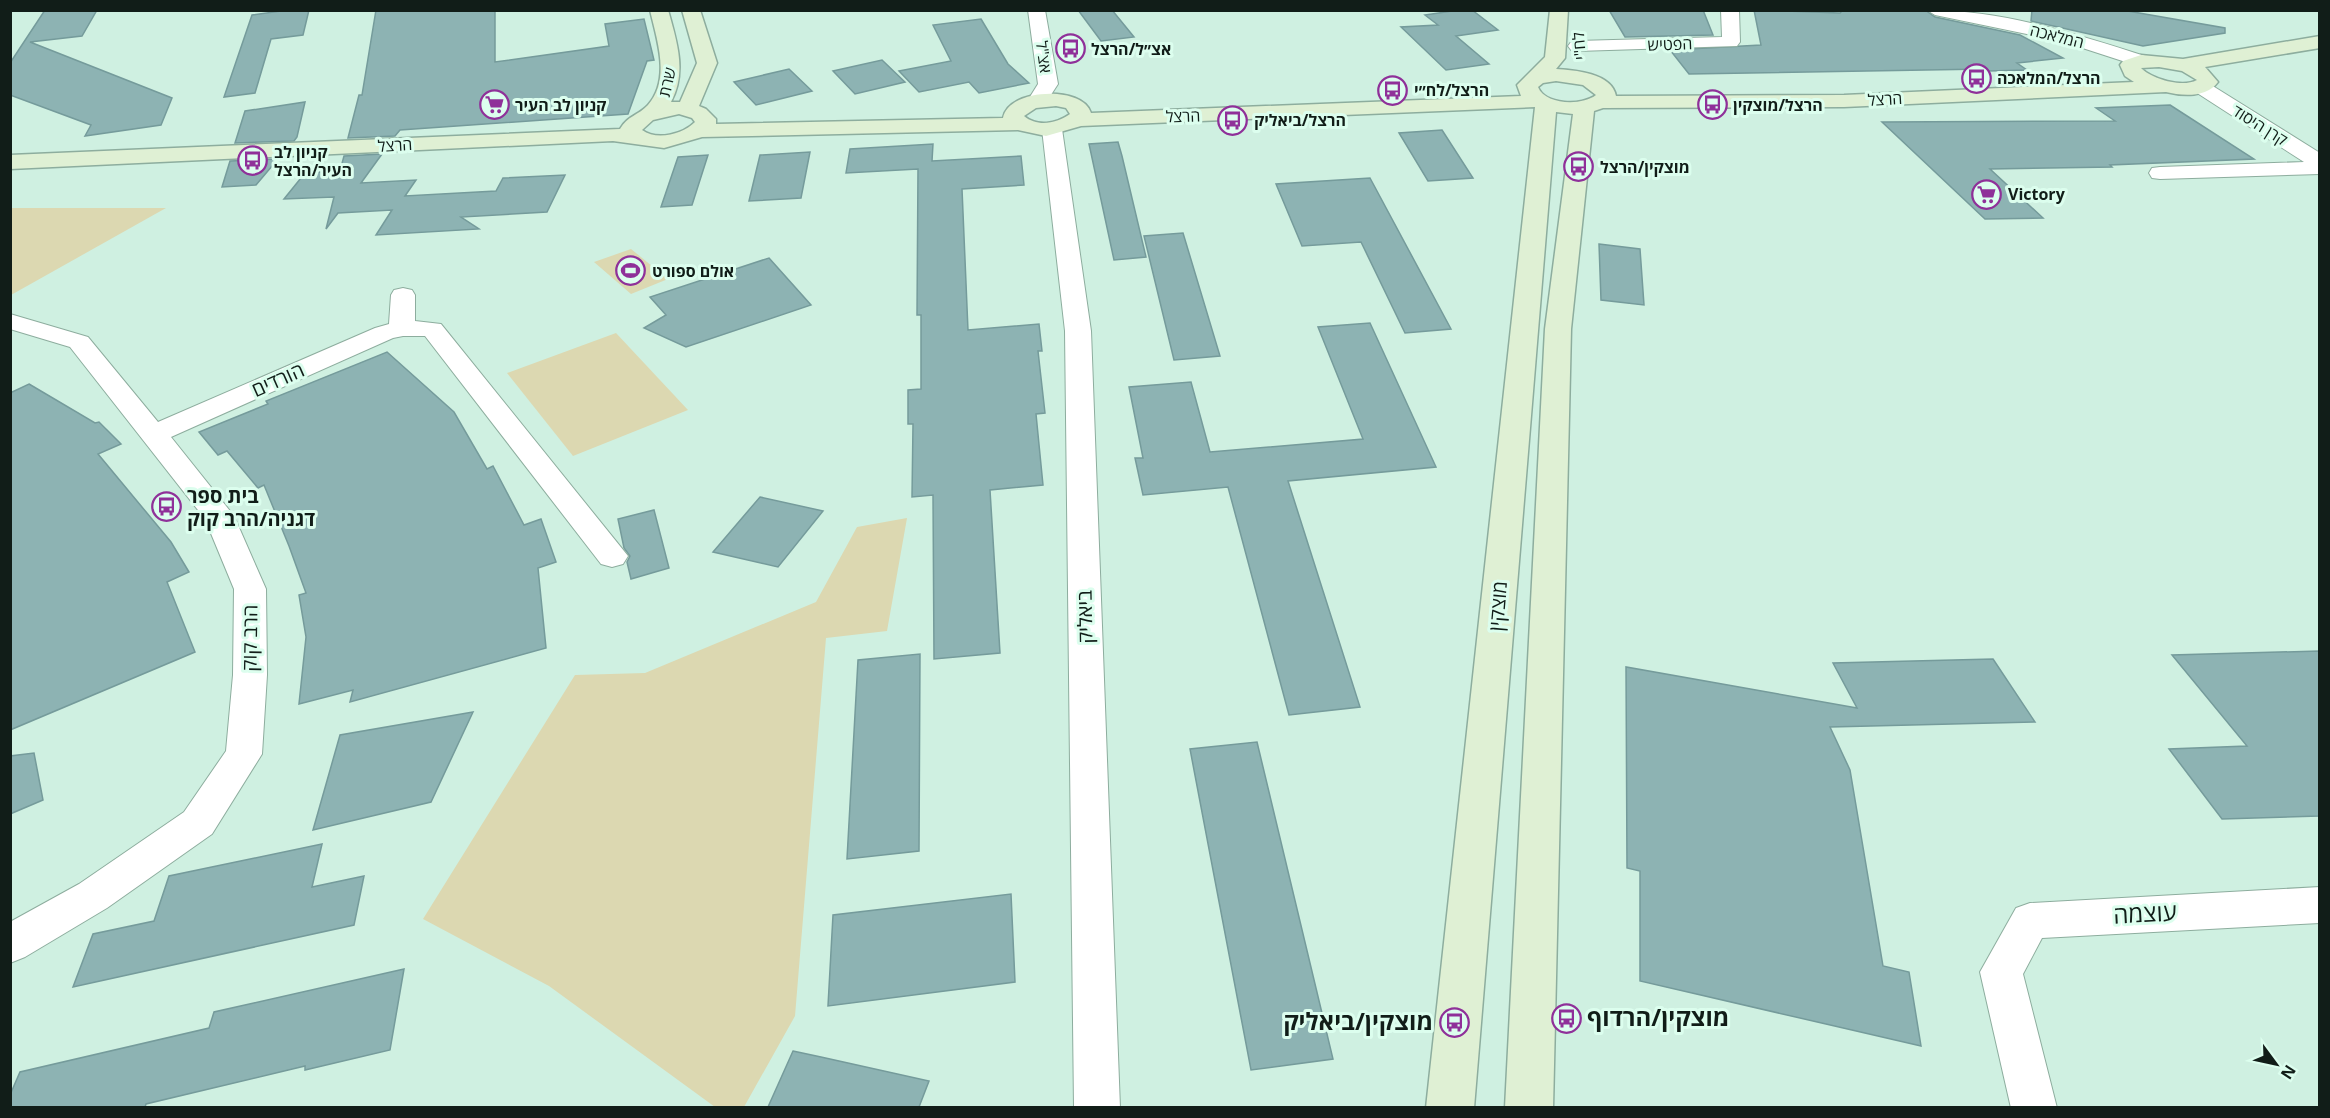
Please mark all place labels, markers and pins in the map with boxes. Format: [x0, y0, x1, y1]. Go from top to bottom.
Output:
bus stop icon: אצ״ל/הרצל [1054, 33, 1086, 65]
place label: אצ״ל/הרצל [1091, 38, 1171, 60]
bus stop icon: הרצל/המלאכה [1960, 62, 1992, 94]
place label: הרצל/המלאכה [1997, 67, 2101, 89]
bus stop icon: הרצל/לח״י [1377, 74, 1409, 106]
place label: הרצל/לח״י [1414, 79, 1489, 101]
supermarket icon: קניון לב העיר [478, 89, 510, 121]
bus stop icon: הרצל/מוצקין [1696, 89, 1728, 121]
place label: קניון לב העיר [515, 94, 607, 116]
place label: הרצל/מוצקין [1733, 94, 1823, 116]
bus stop icon: הרצל/ביאליק [1217, 104, 1249, 136]
place label: הרצל/ביאליק [1254, 109, 1346, 131]
place label: קניון לב העיר/הרצל [274, 141, 352, 181]
bus stop icon: קניון לב העיר/הרצל [237, 145, 269, 177]
bus stop icon: מוצקין/הרצל [1563, 151, 1595, 183]
place label: מוצקין/הרצל [1600, 156, 1690, 178]
supermarket icon: Victory [1971, 178, 2003, 210]
place label: Victory [2008, 183, 2066, 205]
sports icon: אולם ספורט [615, 255, 647, 287]
place label: אולם ספורט [652, 260, 734, 282]
place label: בית ספר דגניה/הרב קוק [187, 482, 315, 532]
bus stop icon: בית ספר דגניה/הרב קוק [150, 491, 182, 523]
place label: מוצקין/הרדוף [1587, 1000, 1729, 1033]
bus stop icon: מוצקין/הרדוף [1550, 1002, 1582, 1034]
place label: מוצקין/ביאליק [1283, 1004, 1433, 1037]
bus stop icon: מוצקין/ביאליק [1438, 1006, 1470, 1038]

